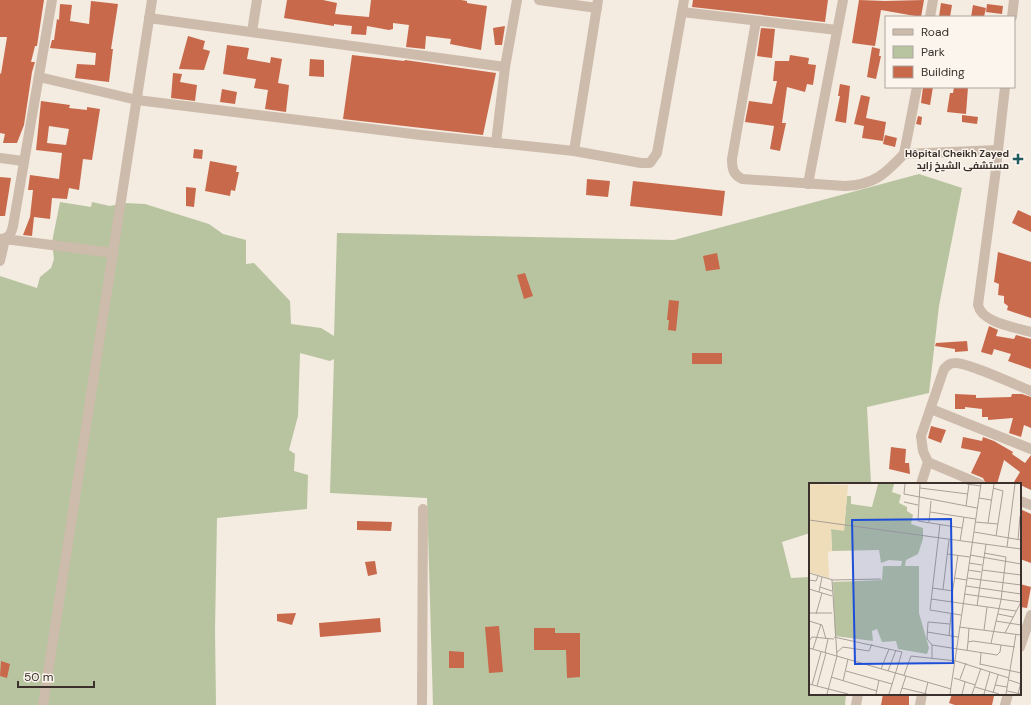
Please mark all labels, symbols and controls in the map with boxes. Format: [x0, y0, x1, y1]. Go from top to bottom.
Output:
legend [885, 16, 1015, 88]
text: Road [921, 24, 949, 40]
text: Park [921, 44, 945, 60]
text: Building [921, 64, 965, 80]
place label: Hôpital Cheikh Zayed مستشفى الشيخ زايد [905, 147, 1009, 173]
marker: Hôpital Cheikh Zayed مستشفى الشيخ زايد [1012, 153, 1024, 165]
inset map [809, 483, 1021, 695]
scale bar [18, 663, 94, 689]
text: 50 m [24, 669, 53, 685]

